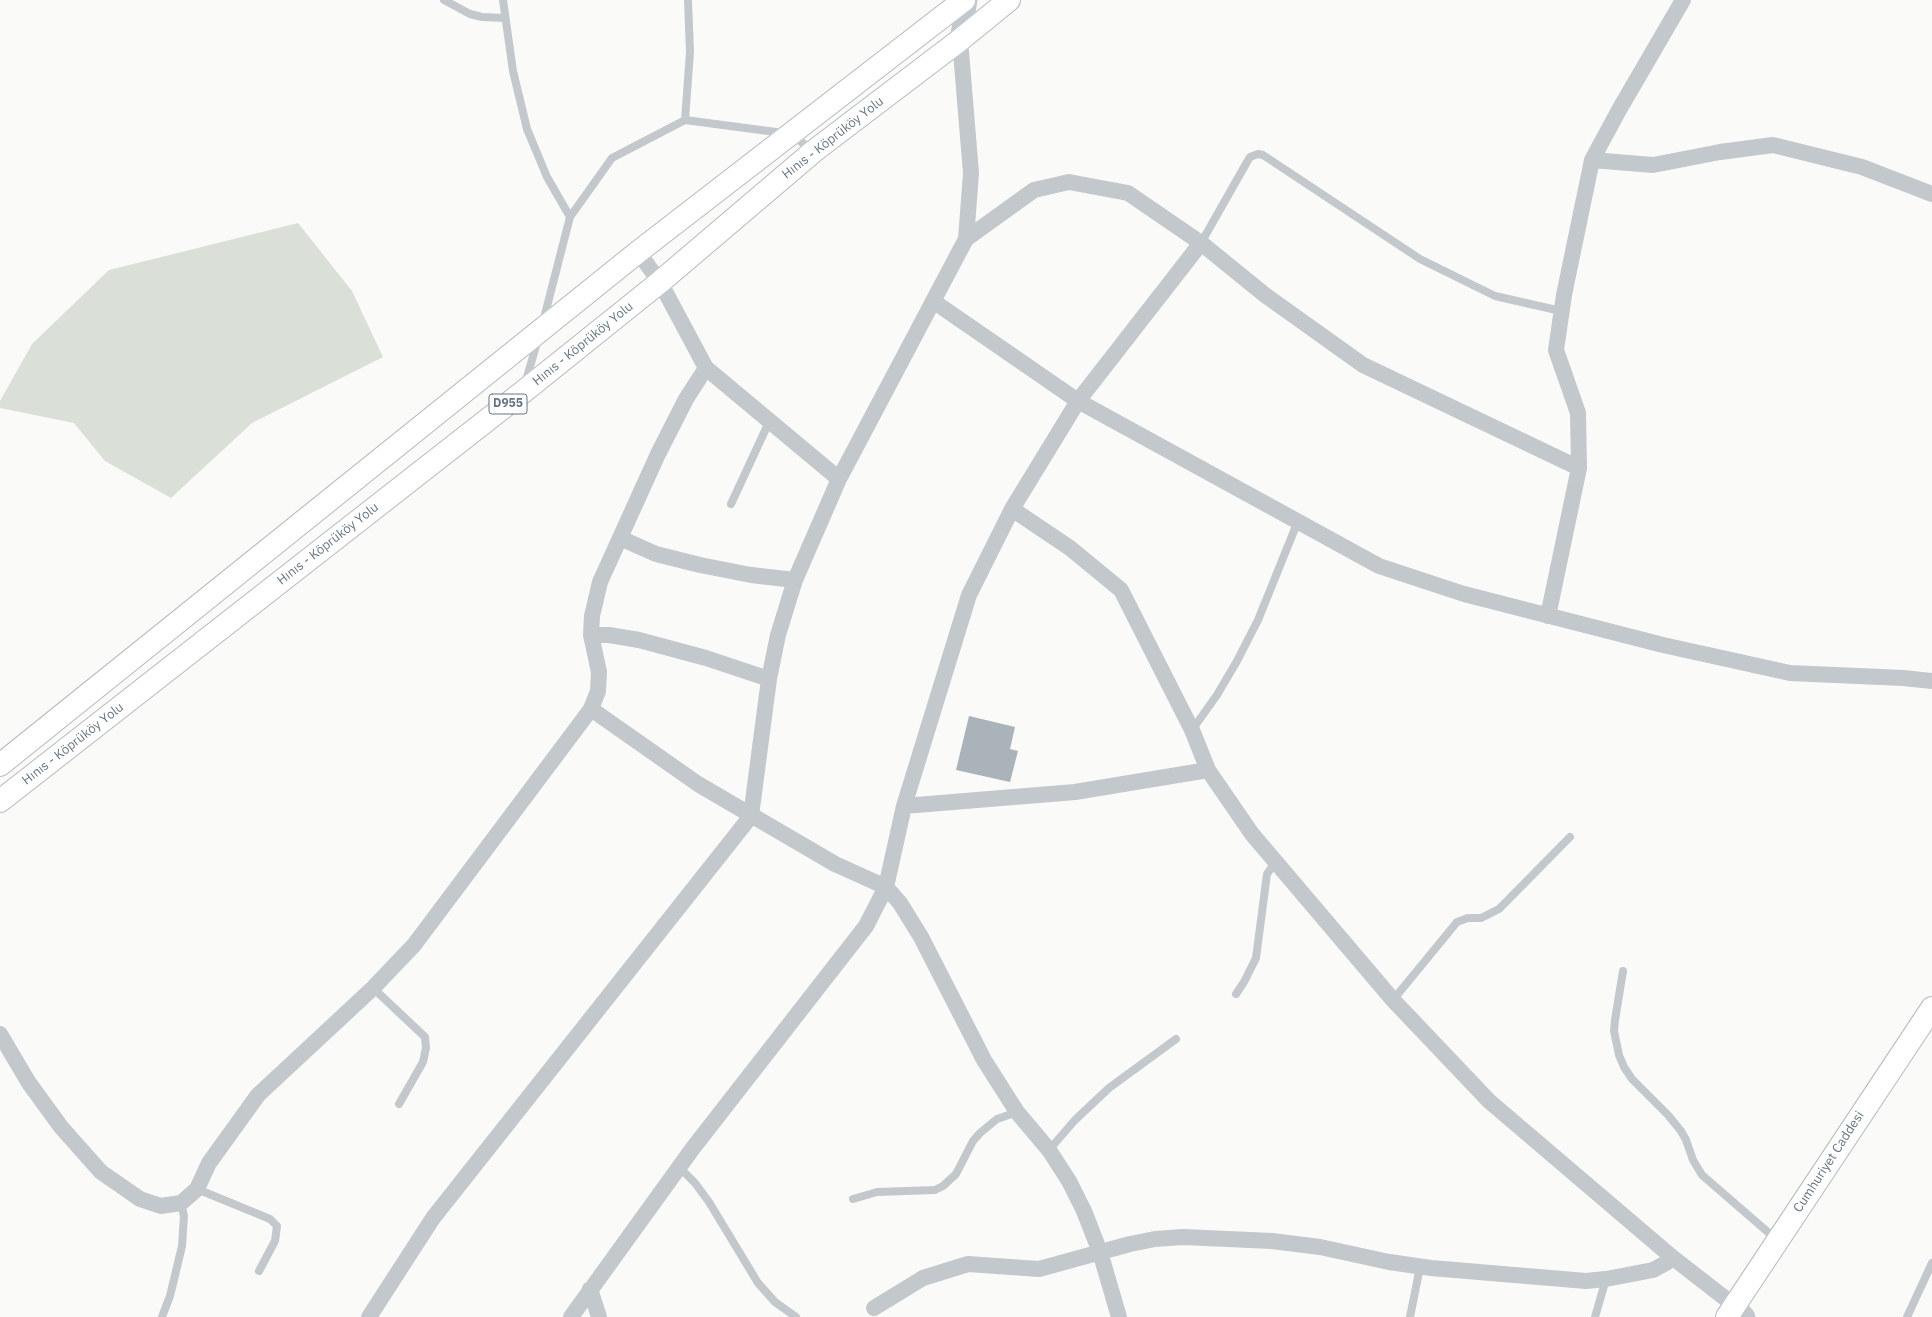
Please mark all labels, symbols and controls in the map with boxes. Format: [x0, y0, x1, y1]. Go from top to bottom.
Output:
street label: Hınıs - Köprüköy Yolu [779, 94, 887, 182]
street label: Hınıs - Köprüköy Yolu [530, 299, 636, 389]
road number: D955 [489, 394, 527, 414]
street label: Hınıs - Köprüköy Yolu [274, 500, 382, 588]
street label: Hınıs - Köprüköy Yolu [19, 700, 127, 788]
street label: Cumhuriyet Caddesi [1790, 1108, 1868, 1216]

